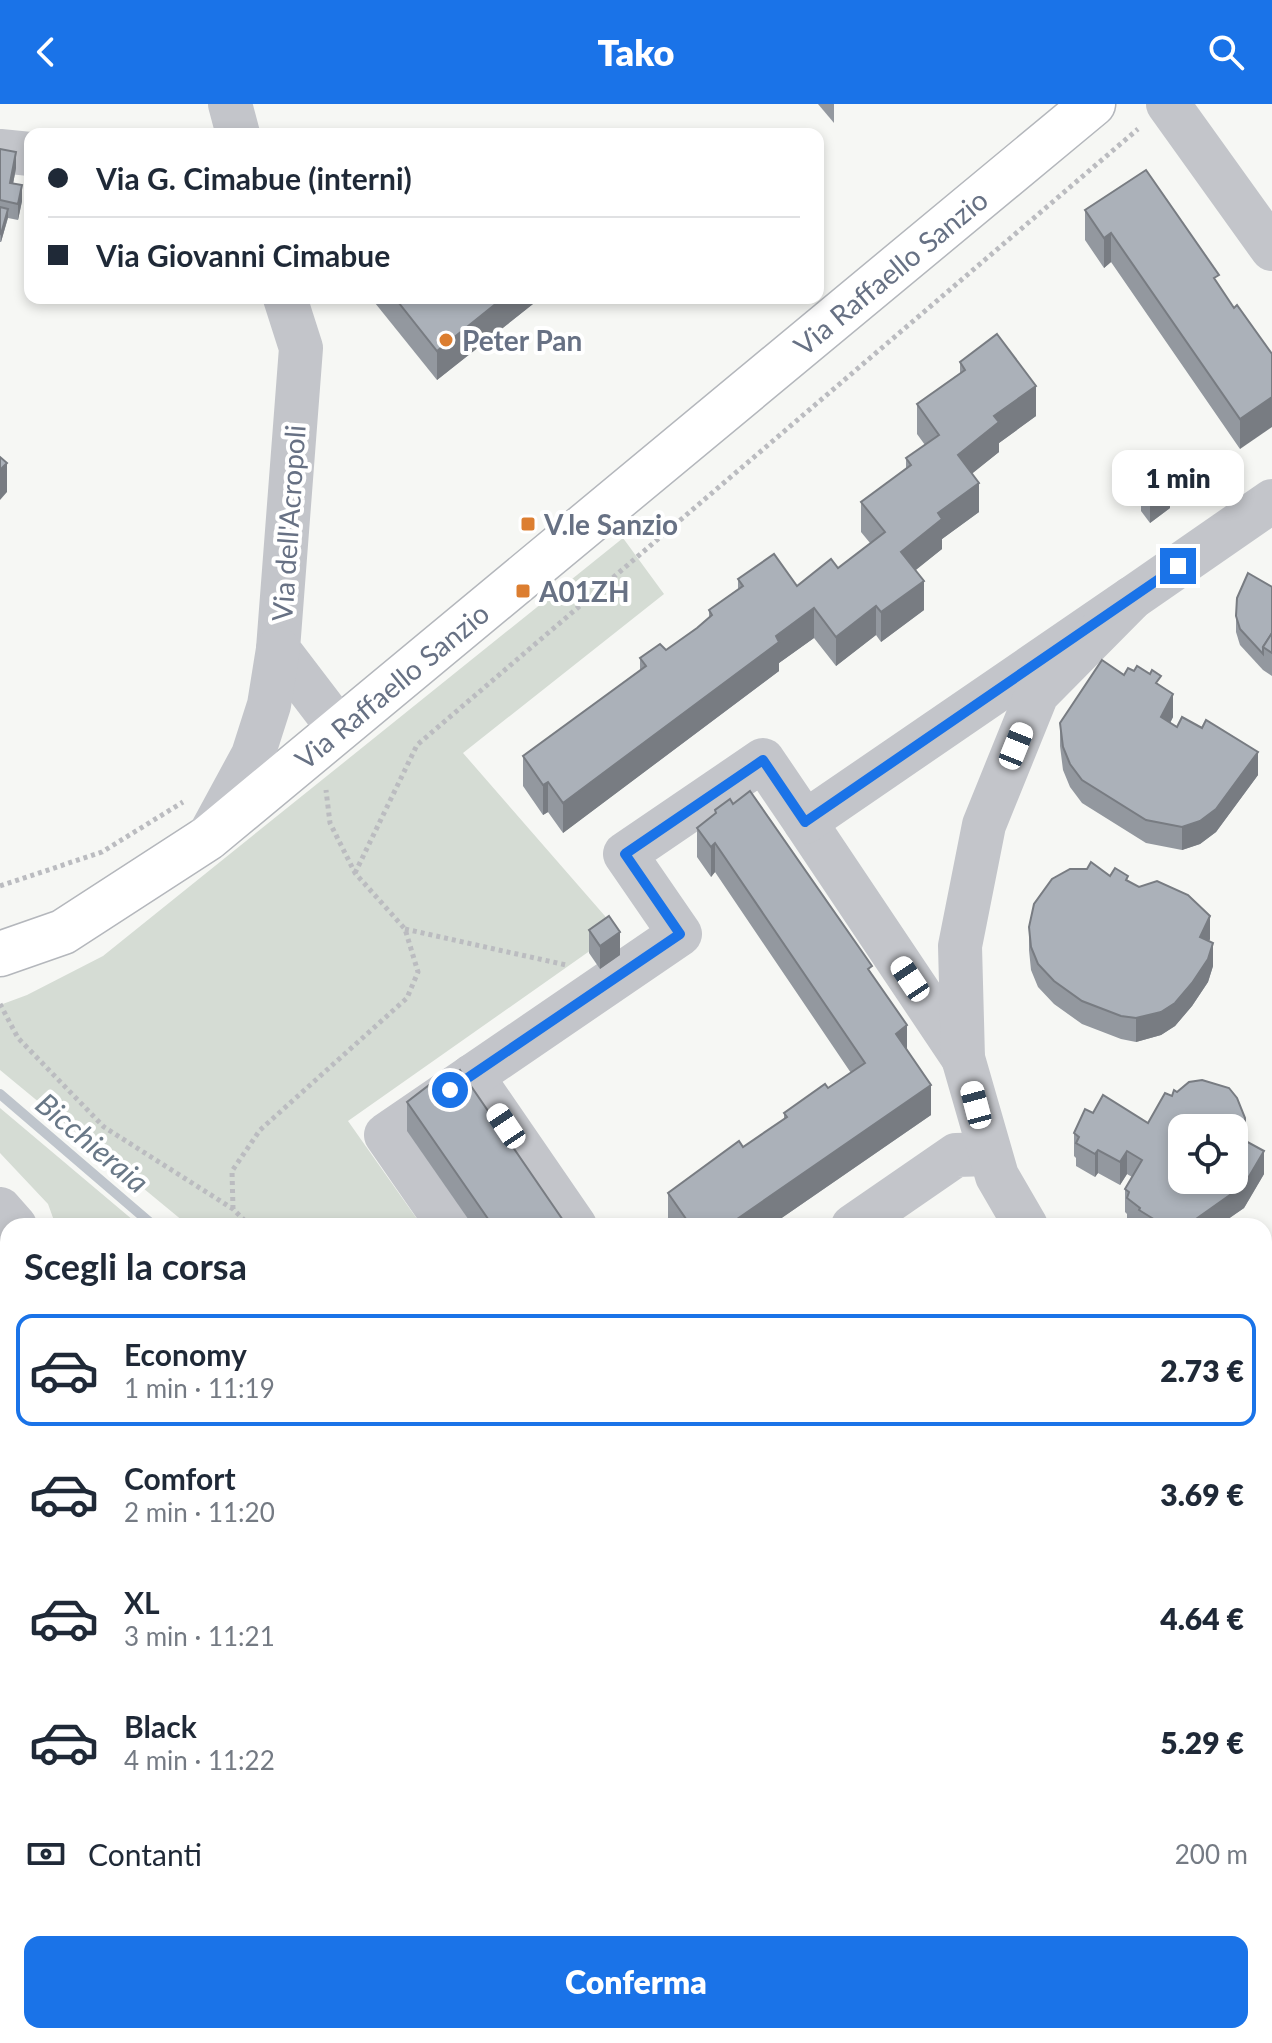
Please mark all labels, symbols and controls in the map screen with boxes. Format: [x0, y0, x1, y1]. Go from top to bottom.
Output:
icon: back [24, 30, 68, 74]
text: Tako [598, 30, 674, 74]
icon: search [1204, 30, 1248, 74]
text: Via G. Cimabue (interni) [96, 160, 412, 196]
street label: Via Raffaello Sanzio [787, 182, 994, 362]
text: Via Giovanni Cimabue [96, 237, 390, 273]
place label: Peter Pan [462, 323, 582, 357]
marker: Peter Pan [437, 331, 455, 349]
street label: Via dell'Acropoli [264, 424, 312, 622]
callout: 1 min [1112, 450, 1244, 506]
text: 1 min [1146, 462, 1210, 494]
place label: V.le Sanzio [543, 507, 678, 541]
marker: V.le Sanzio [519, 515, 537, 533]
route end [1160, 548, 1196, 584]
place label: A01ZH [538, 574, 629, 608]
marker: A01ZH [514, 582, 532, 600]
street label: Via Raffaello Sanzio [288, 596, 495, 776]
car [996, 719, 1036, 773]
car [887, 952, 933, 1006]
route start [432, 1072, 468, 1108]
car [958, 1079, 994, 1131]
water label: Bicchieraia [29, 1085, 157, 1199]
car [483, 1099, 529, 1153]
map controls [1168, 1114, 1248, 1194]
button: locate [1168, 1114, 1248, 1194]
text: Scegli la corsa [24, 1244, 247, 1288]
icon: car [28, 1334, 100, 1406]
text: Economy [124, 1336, 247, 1372]
text: 2.73 € [1160, 1352, 1244, 1388]
text: 1 min · 11:19 [124, 1372, 275, 1404]
icon: car [28, 1458, 100, 1530]
text: Comfort [124, 1460, 236, 1496]
text: 3.69 € [1160, 1476, 1244, 1512]
text: 2 min · 11:20 [124, 1496, 275, 1528]
icon: car [28, 1582, 100, 1654]
text: XL [124, 1584, 160, 1620]
text: 4.64 € [1160, 1600, 1244, 1636]
text: 3 min · 11:21 [124, 1620, 275, 1652]
icon: car [28, 1706, 100, 1778]
text: Black [124, 1708, 197, 1744]
text: 5.29 € [1160, 1724, 1244, 1760]
text: 4 min · 11:22 [124, 1744, 275, 1776]
icon: cash [24, 1832, 68, 1876]
text: Contanti [88, 1836, 202, 1872]
text: 200 m [1175, 1838, 1248, 1870]
button: Conferma [24, 1936, 1248, 2028]

